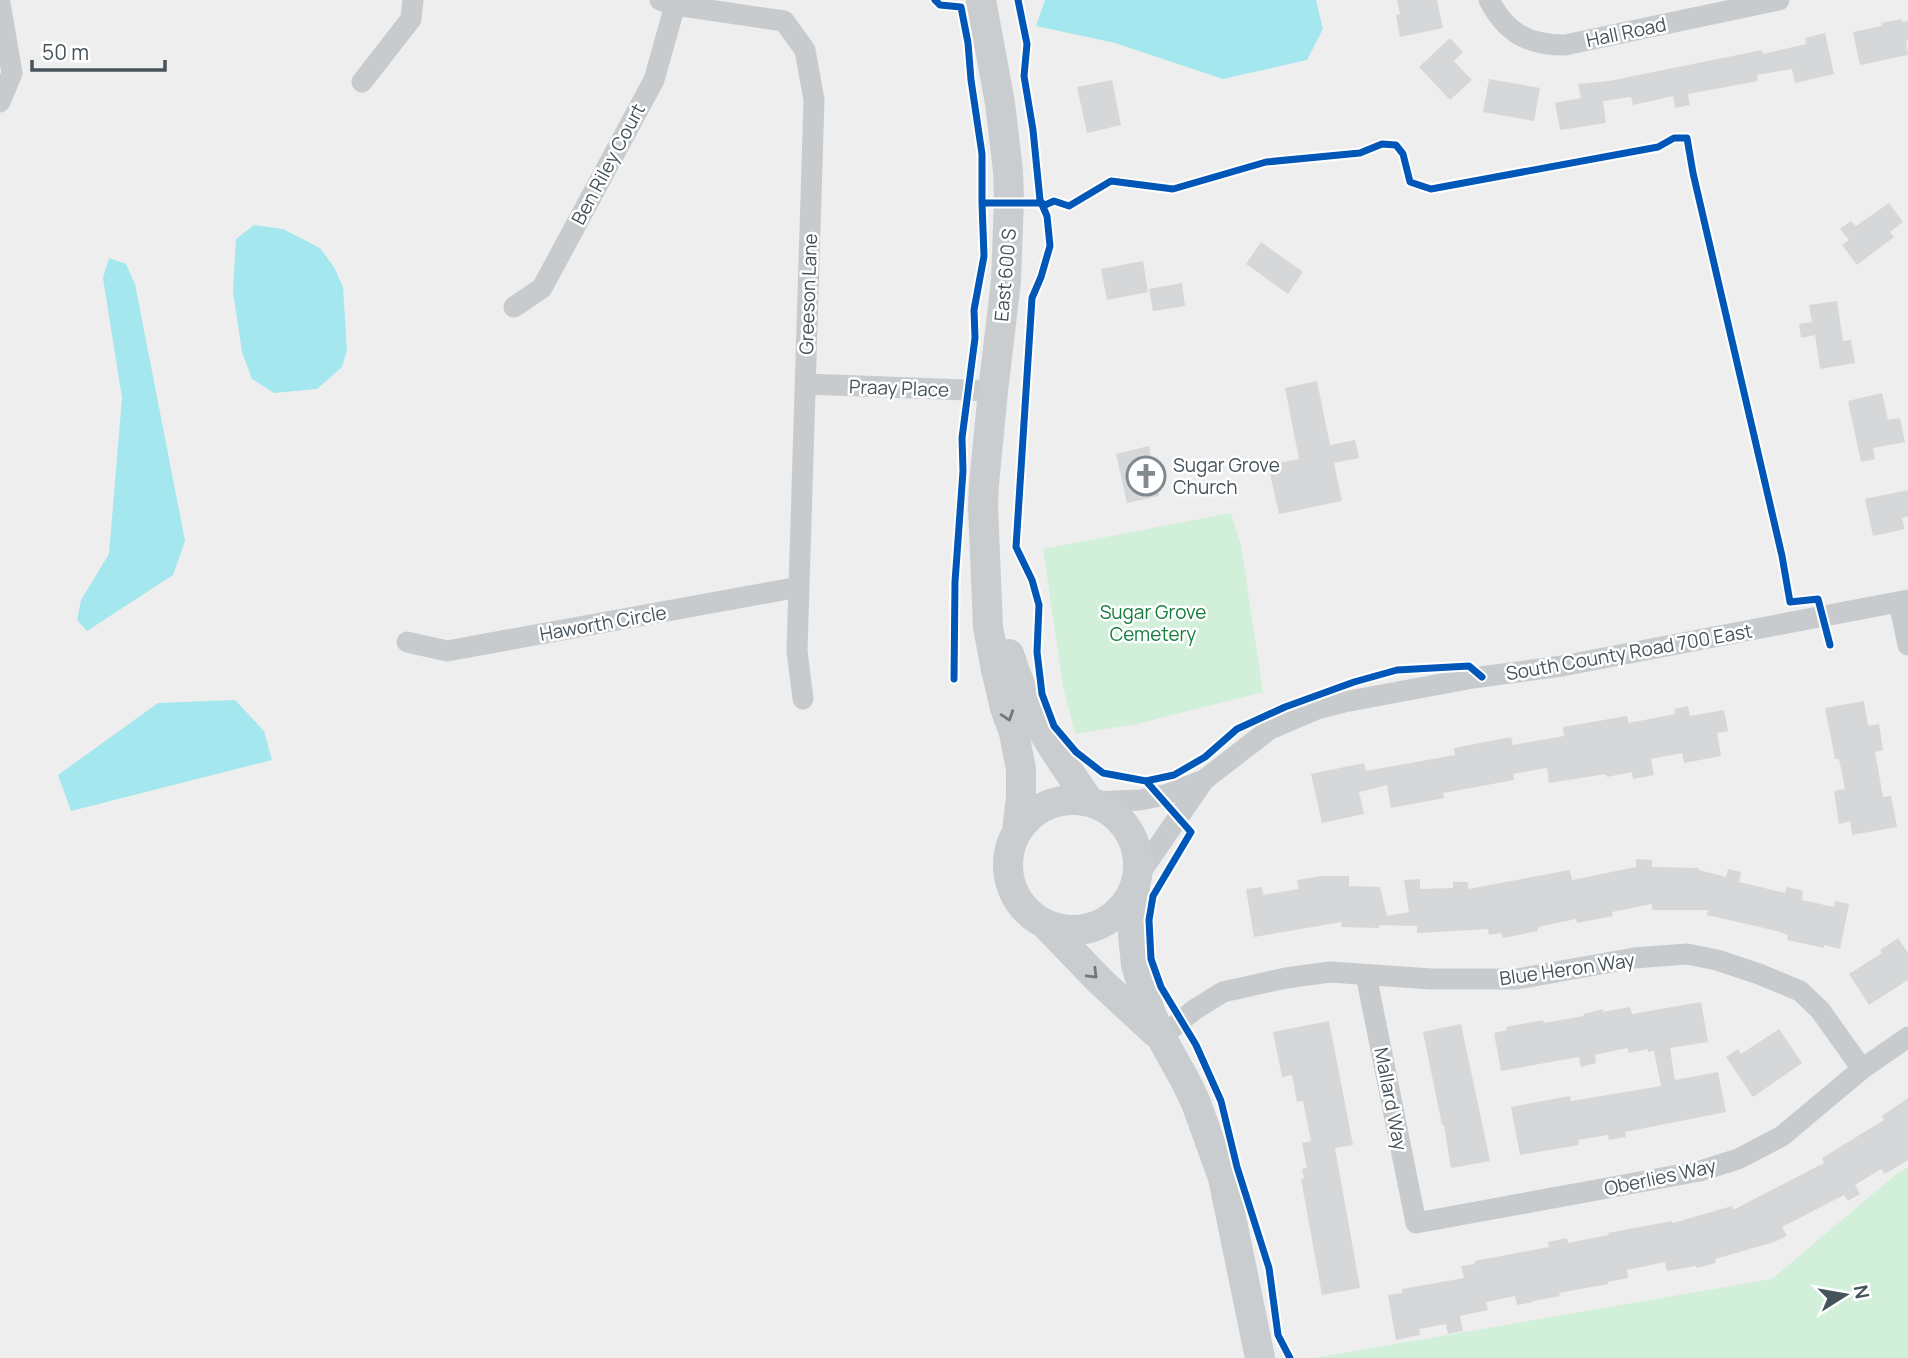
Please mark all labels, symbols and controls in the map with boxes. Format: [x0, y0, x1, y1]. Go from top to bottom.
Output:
street label: Hall Road [1584, 11, 1668, 53]
scale bar [32, 28, 164, 72]
text: 50 m [42, 38, 89, 66]
street label: Ben Riley Court [565, 99, 651, 229]
street label: East 600 S [988, 227, 1022, 323]
street label: Greeson Lane [793, 233, 823, 355]
street label: Praay Place [849, 373, 949, 403]
place label: Sugar Grove Church [1173, 452, 1280, 500]
church icon: Sugar Grove Church [1125, 455, 1167, 497]
street label: Haworth Circle [537, 599, 669, 647]
park label: Sugar Grove Cemetery [1100, 599, 1206, 647]
street label: South County Road 700 East [1504, 618, 1754, 686]
one-way arrow [1000, 709, 1014, 721]
street label: Blue Heron Way [1498, 947, 1636, 991]
one-way arrow [1085, 965, 1098, 978]
street label: Mallard Way [1368, 1045, 1414, 1153]
street label: Oberlies Way [1602, 1152, 1718, 1202]
north arrow [1810, 1260, 1880, 1330]
text: N [1848, 1283, 1876, 1301]

